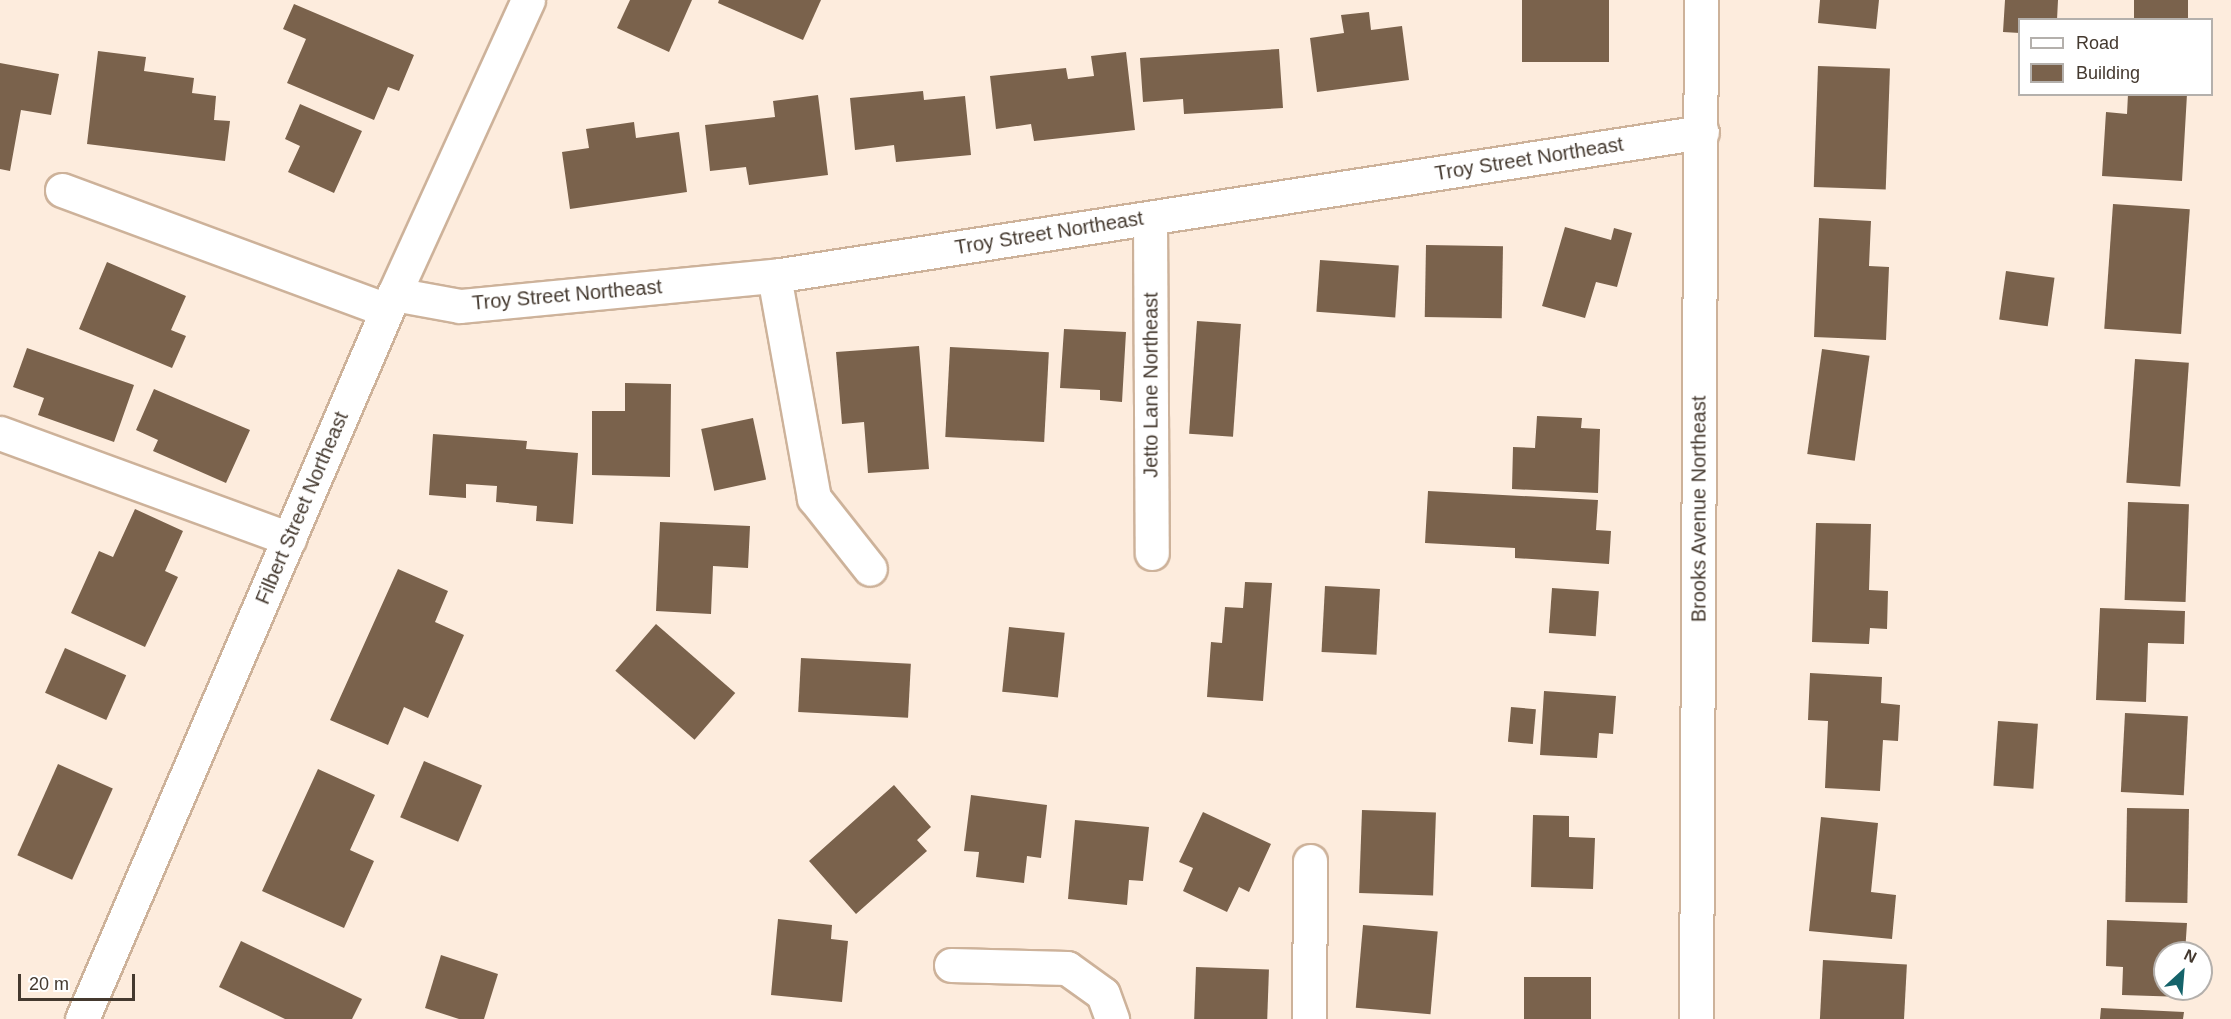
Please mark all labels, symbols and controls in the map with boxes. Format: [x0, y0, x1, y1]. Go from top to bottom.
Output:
legend [2018, 18, 2213, 96]
text: Road [2076, 33, 2119, 53]
text: Building [2076, 63, 2140, 83]
street label: Troy Street Northeast [1433, 132, 1625, 186]
street label: Troy Street Northeast [953, 206, 1145, 260]
street label: Troy Street Northeast [471, 275, 663, 315]
street label: Jetto Lane Northeast [1139, 292, 1163, 478]
street label: Brooks Avenue Northeast [1687, 395, 1711, 623]
street label: Filbert Street Northeast [251, 408, 353, 608]
north arrow [2153, 941, 2213, 1001]
text: N [2181, 946, 2199, 966]
scale bar [21, 962, 138, 1000]
text: 20 m [29, 974, 69, 994]

